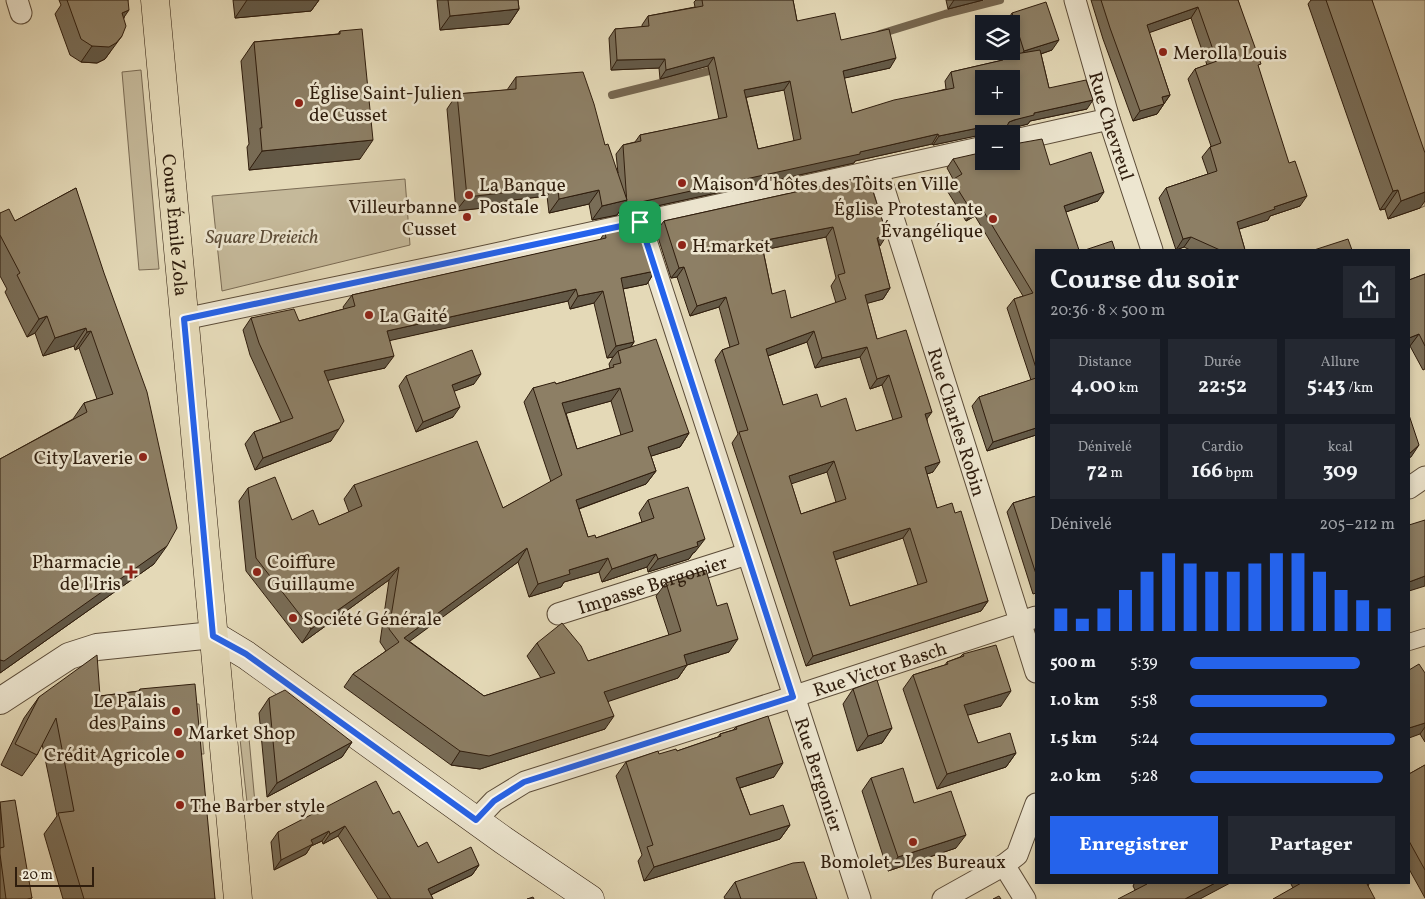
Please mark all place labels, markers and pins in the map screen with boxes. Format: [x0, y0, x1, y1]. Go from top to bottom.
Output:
place label: Merolla Louis [1173, 41, 1287, 67]
marker: Merolla Louis [1157, 46, 1169, 58]
place label: Église Saint-Julien de Cusset [309, 81, 462, 129]
marker: Église Saint-Julien de Cusset [293, 97, 305, 109]
place label: Maison d'hôtes des Toits en Ville [692, 172, 959, 198]
place label: La Banque Postale [479, 173, 566, 221]
marker: Maison d'hôtes des Toits en Ville [676, 177, 688, 189]
marker: La Banque Postale [463, 189, 475, 201]
place label: Villeurbanne Cusset [349, 195, 457, 243]
place label: Église Protestante Évangélique [834, 197, 983, 245]
pin [619, 201, 661, 243]
marker: Villeurbanne Cusset [461, 211, 473, 223]
marker: Église Protestante Évangélique [987, 213, 999, 225]
place label: H.market [692, 234, 771, 260]
marker: H.market [676, 239, 688, 251]
place label: La Gaité [379, 304, 447, 330]
marker: La Gaité [363, 309, 375, 321]
place label: City Laverie [34, 446, 133, 472]
marker: City Laverie [137, 451, 149, 463]
place label: Pharmacie de l'Iris [32, 550, 121, 598]
place label: Coiffure Guillaume [267, 550, 355, 598]
marker: Pharmacie de l'Iris [125, 566, 137, 578]
marker: Coiffure Guillaume [251, 566, 263, 578]
place label: Société Générale [303, 607, 441, 633]
marker: Société Générale [287, 612, 299, 624]
place label: Le Palais des Pains [89, 689, 166, 737]
marker: Le Palais des Pains [170, 705, 182, 717]
place label: Market Shop [188, 721, 296, 747]
marker: Market Shop [172, 726, 184, 738]
place label: Crédit Agricole [44, 743, 170, 769]
marker: Crédit Agricole [174, 748, 186, 760]
place label: The Barber style [190, 794, 325, 820]
marker: The Barber style [174, 799, 186, 811]
marker: Bomolet - Les Bureaux [907, 836, 919, 848]
place label: Bomolet - Les Bureaux [820, 850, 1006, 876]

